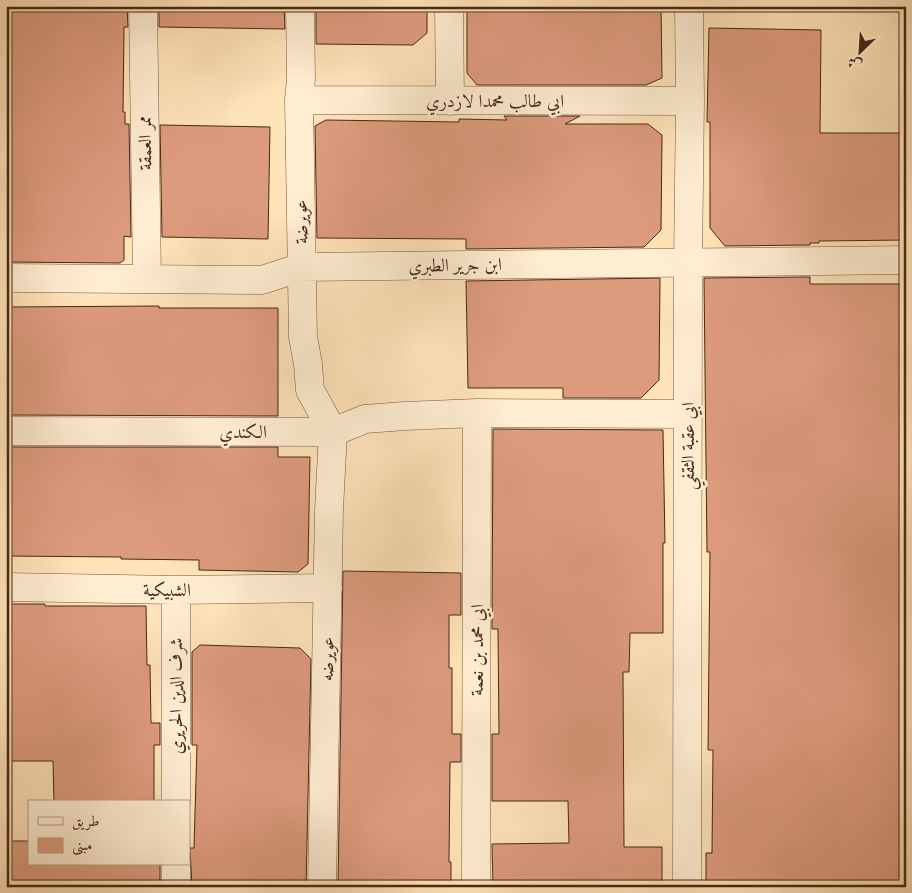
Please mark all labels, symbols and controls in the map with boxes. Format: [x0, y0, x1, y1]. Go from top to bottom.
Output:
north arrow [834, 28, 884, 78]
text: ش [844, 53, 865, 75]
street label: ابي طالب محمدا لازدري [426, 90, 564, 116]
street label: ممر العمقة [134, 115, 157, 171]
street label: عويرضة [290, 200, 312, 244]
street label: ابن جرير الطبري [408, 253, 502, 281]
street label: ابي عقبة الثقفي [677, 402, 706, 490]
street label: الكندي [219, 421, 267, 447]
street label: الشبيكية [143, 579, 191, 601]
street label: ابي محمد بن نعمة [466, 604, 492, 696]
street label: عويرضه [316, 637, 338, 681]
street label: شرف الدين الحريري [165, 638, 191, 754]
legend [28, 800, 190, 866]
text: طريق [72, 811, 99, 831]
text: مبنى [72, 835, 92, 856]

